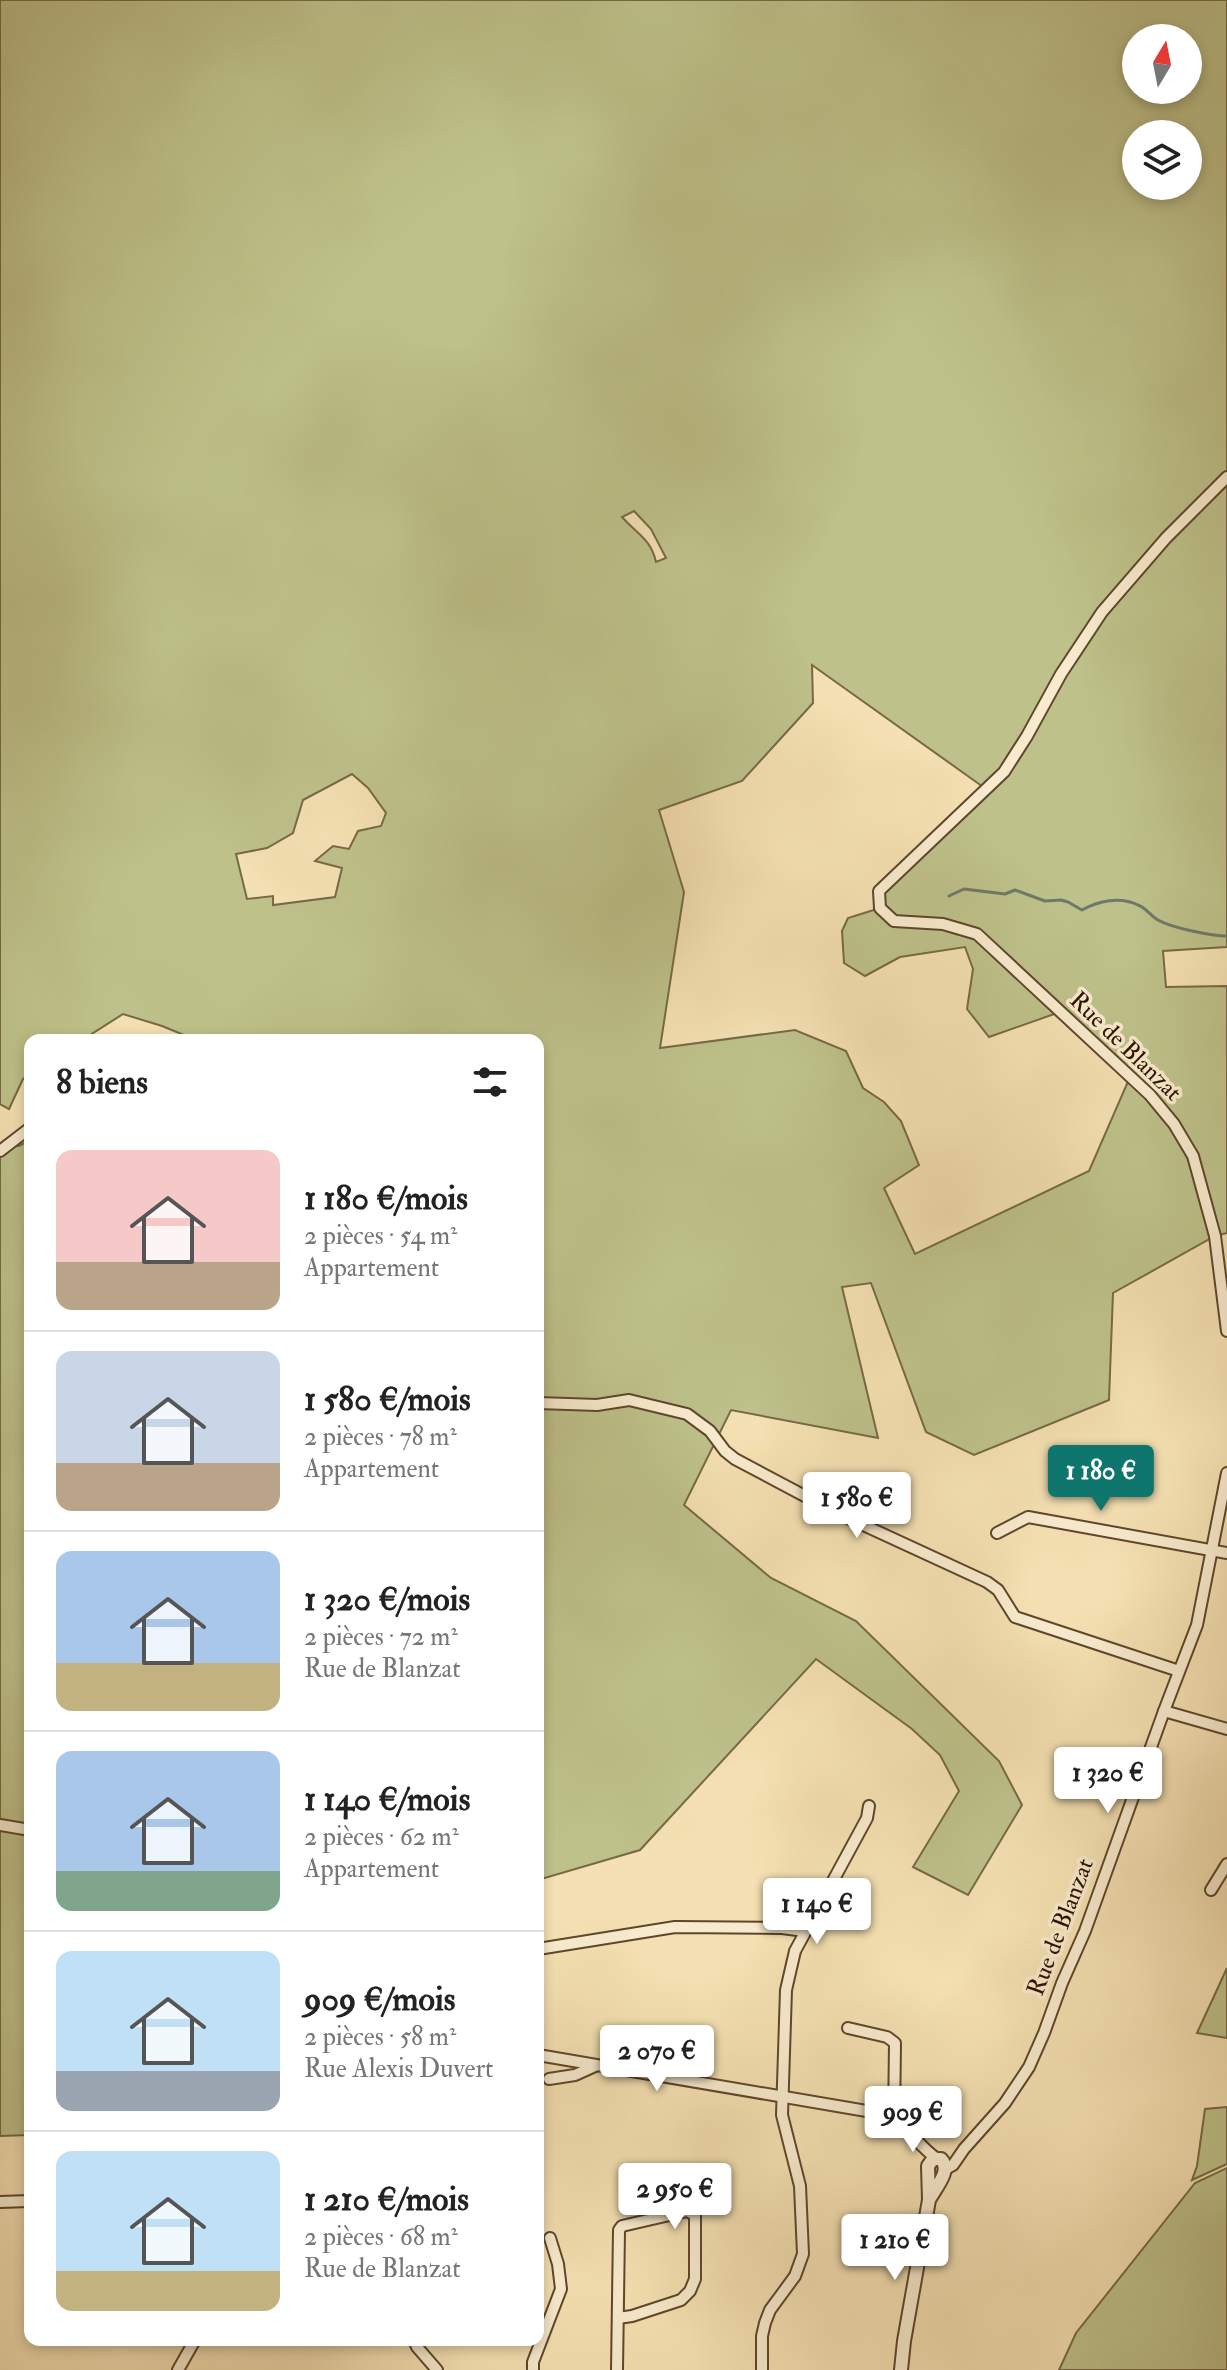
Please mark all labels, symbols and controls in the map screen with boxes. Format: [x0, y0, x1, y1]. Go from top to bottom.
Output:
north arrow [1122, 24, 1202, 104]
map controls [1122, 24, 1202, 200]
button: layers [1122, 120, 1202, 200]
street label: Rue de Blanzat [1063, 985, 1189, 1108]
icon: filters [468, 1060, 512, 1104]
text: 8 biens [56, 1061, 148, 1104]
text: 1 180 €/mois [304, 1177, 468, 1220]
icon: home [120, 1182, 216, 1278]
text: 2 pièces · 54 m² [304, 1220, 457, 1252]
text: Appartement [304, 1252, 439, 1284]
text: 1 580 €/mois [304, 1378, 471, 1421]
icon: home [120, 1383, 216, 1479]
text: 2 pièces · 78 m² [304, 1421, 457, 1453]
pin: 1 180 € [1027, 1445, 1175, 1513]
text: Appartement [304, 1453, 439, 1485]
text: 1 180 € [1066, 1455, 1136, 1487]
pin: 1 580 € [783, 1472, 931, 1540]
text: 1 580 € [821, 1482, 893, 1514]
text: 1 320 €/mois [304, 1578, 470, 1621]
icon: home [120, 1583, 216, 1679]
text: 2 pièces · 72 m² [304, 1621, 458, 1653]
text: Rue de Blanzat [304, 1653, 461, 1685]
pin: 1 320 € [1034, 1747, 1182, 1815]
text: 1 320 € [1072, 1757, 1144, 1789]
text: 1 140 €/mois [304, 1778, 470, 1821]
icon: home [120, 1783, 216, 1879]
text: 2 pièces · 62 m² [304, 1821, 459, 1853]
text: Appartement [304, 1853, 439, 1885]
street label: Rue de Blanzat [1020, 1854, 1101, 2000]
pin: 1 140 € [743, 1878, 891, 1946]
text: 1 140 € [781, 1888, 853, 1920]
text: 909 €/mois [304, 1978, 455, 2021]
icon: home [120, 1983, 216, 2079]
text: 2 pièces · 58 m² [304, 2021, 456, 2053]
pin: 2 070 € [583, 2025, 731, 2093]
text: 2 070 € [618, 2035, 696, 2067]
text: Rue Alexis Duvert [304, 2053, 494, 2085]
pin: 909 € [857, 2086, 969, 2154]
text: 909 € [883, 2096, 943, 2128]
pin: 2 950 € [601, 2163, 749, 2231]
text: 2 950 € [636, 2173, 714, 2205]
text: 1 210 €/mois [304, 2178, 469, 2221]
icon: home [120, 2183, 216, 2279]
pin: 1 210 € [821, 2214, 969, 2282]
text: 2 pièces · 68 m² [304, 2221, 458, 2253]
text: 1 210 € [859, 2224, 931, 2256]
text: Rue de Blanzat [304, 2253, 461, 2285]

